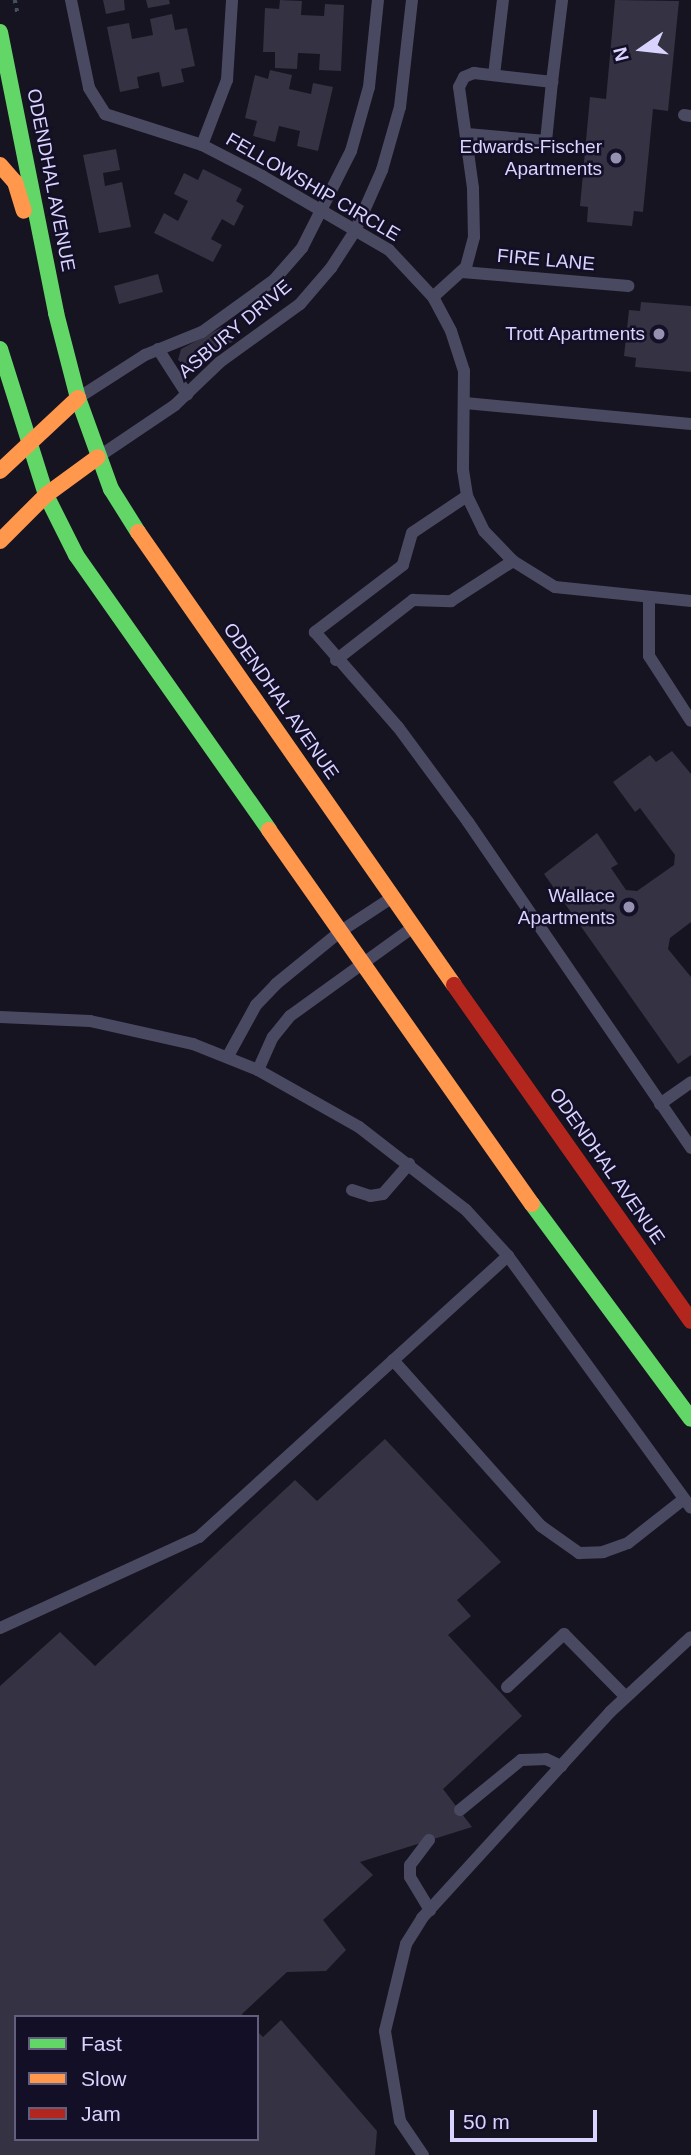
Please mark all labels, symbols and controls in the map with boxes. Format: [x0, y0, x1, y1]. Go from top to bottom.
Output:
north arrow [607, 14, 677, 84]
text: N [609, 45, 633, 63]
street label: ODENDHAL AVENUE [22, 86, 80, 274]
street label: FELLOWSHIP CIRCLE [222, 128, 404, 246]
place label: Edwards-Fischer Apartments [459, 136, 602, 180]
marker: Edwards-Fischer Apartments [608, 150, 624, 166]
street label: FIRE LANE [496, 244, 596, 276]
street label: ASBURY DRIVE [174, 275, 296, 383]
place label: Trott Apartments [504, 323, 645, 345]
marker: Trott Apartments [651, 326, 667, 342]
street label: ODENDHAL AVENUE [218, 618, 344, 784]
place label: Wallace Apartments [518, 885, 615, 929]
marker: Wallace Apartments [621, 899, 637, 915]
street label: ODENDHAL AVENUE [544, 1083, 670, 1249]
legend [14, 2015, 259, 2141]
text: Fast [81, 2032, 122, 2055]
text: Slow [81, 2067, 127, 2090]
scale bar [453, 2096, 600, 2140]
text: Jam [81, 2102, 121, 2125]
text: 50 m [463, 2110, 510, 2133]

